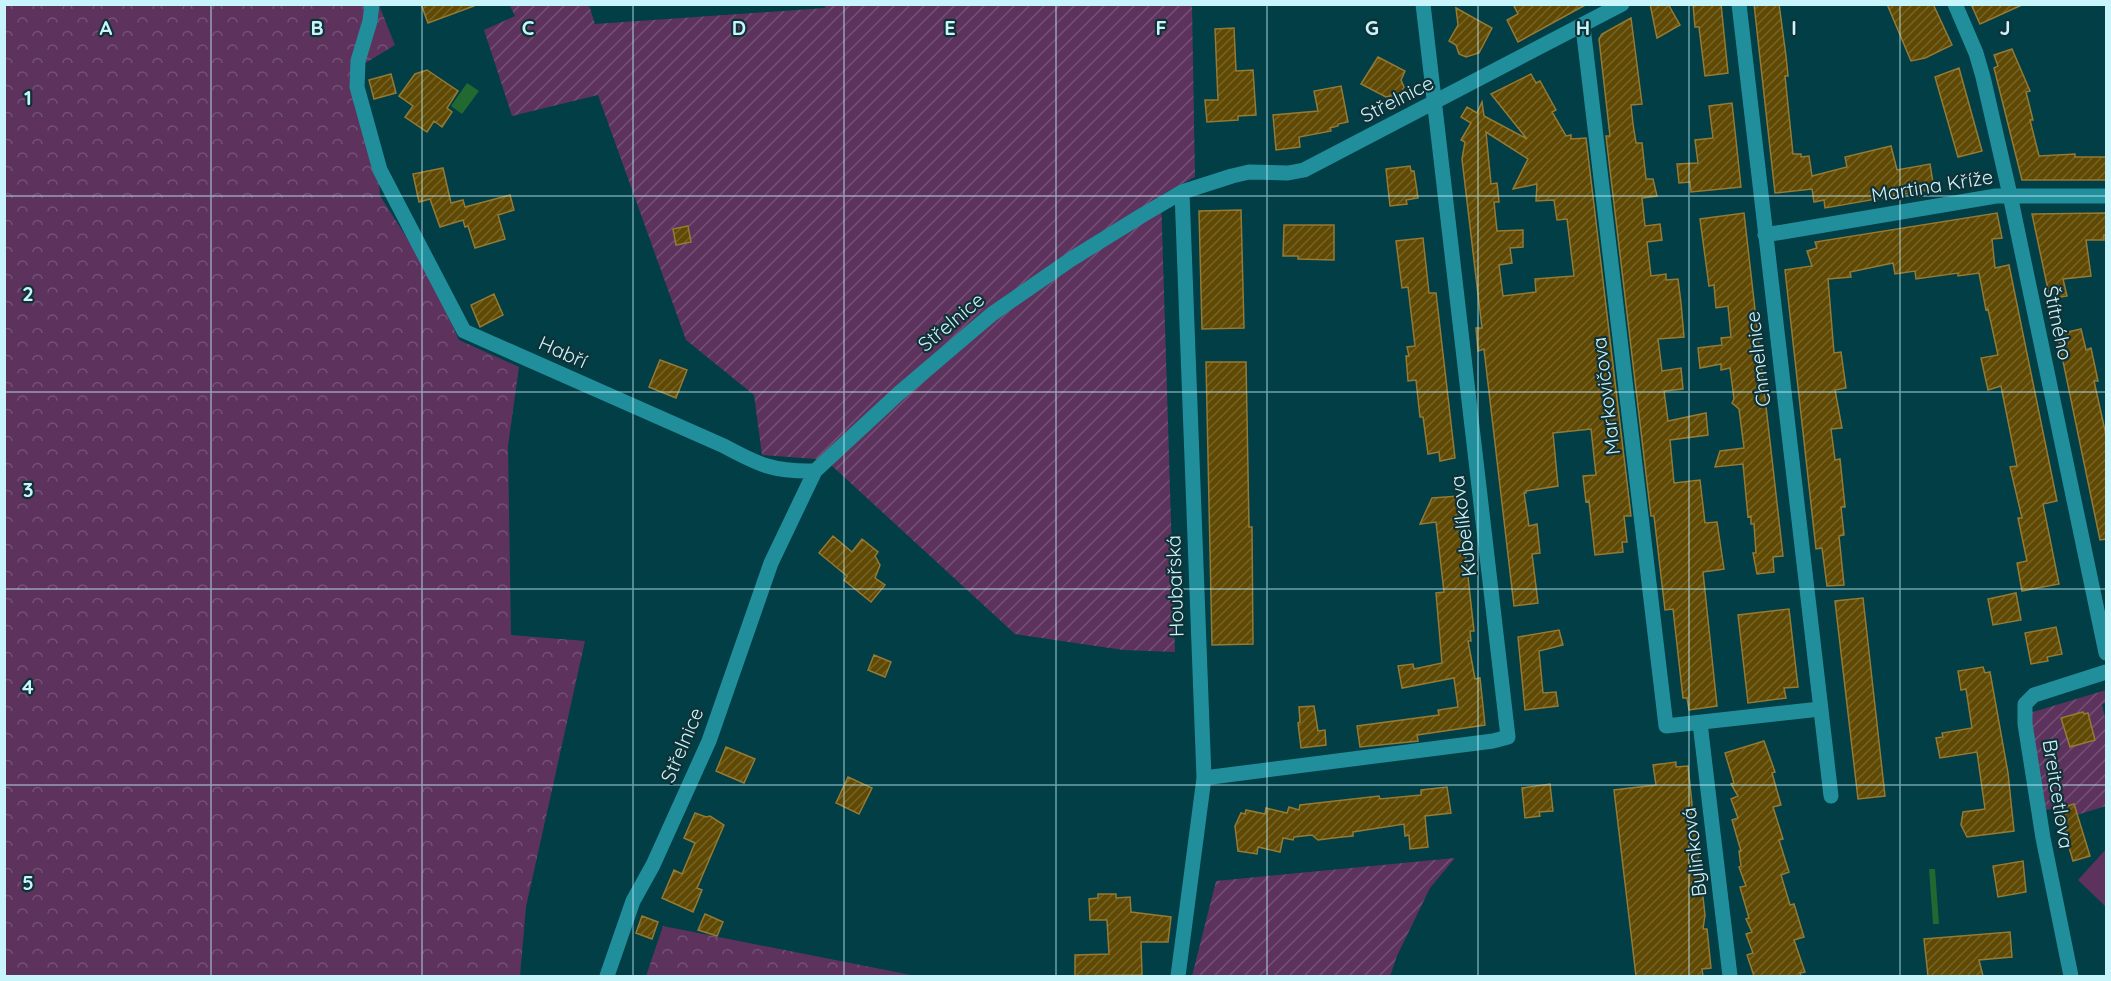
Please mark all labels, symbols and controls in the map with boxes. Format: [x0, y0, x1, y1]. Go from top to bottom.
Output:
text: A [100, 15, 113, 40]
text: B [310, 15, 324, 40]
text: C [522, 15, 535, 40]
text: D [732, 15, 746, 40]
text: E [944, 15, 956, 40]
text: F [1155, 15, 1167, 40]
text: G [1365, 15, 1379, 40]
text: H [1576, 15, 1590, 40]
text: I [1791, 15, 1797, 40]
text: J [1999, 15, 2011, 40]
street label: Střelnice [1356, 69, 1438, 128]
text: 1 [24, 85, 32, 110]
street label: Martina Kříže [1869, 164, 1995, 207]
text: 2 [22, 281, 34, 306]
street label: Štítného [2038, 283, 2079, 362]
street label: Střelnice [912, 287, 989, 357]
street label: Chmelnice [1739, 310, 1776, 408]
street label: Habří [535, 330, 592, 374]
street label: Markovičova [1586, 336, 1625, 456]
street label: Kubelíkova [1444, 474, 1481, 578]
text: 3 [23, 477, 33, 502]
street label: Houbařská [1160, 535, 1189, 637]
text: 4 [22, 674, 34, 699]
street label: Střelnice [655, 704, 709, 786]
street label: Breitcetlova [2038, 738, 2079, 850]
street label: Bylinková [1676, 806, 1711, 898]
text: 5 [22, 870, 34, 895]

